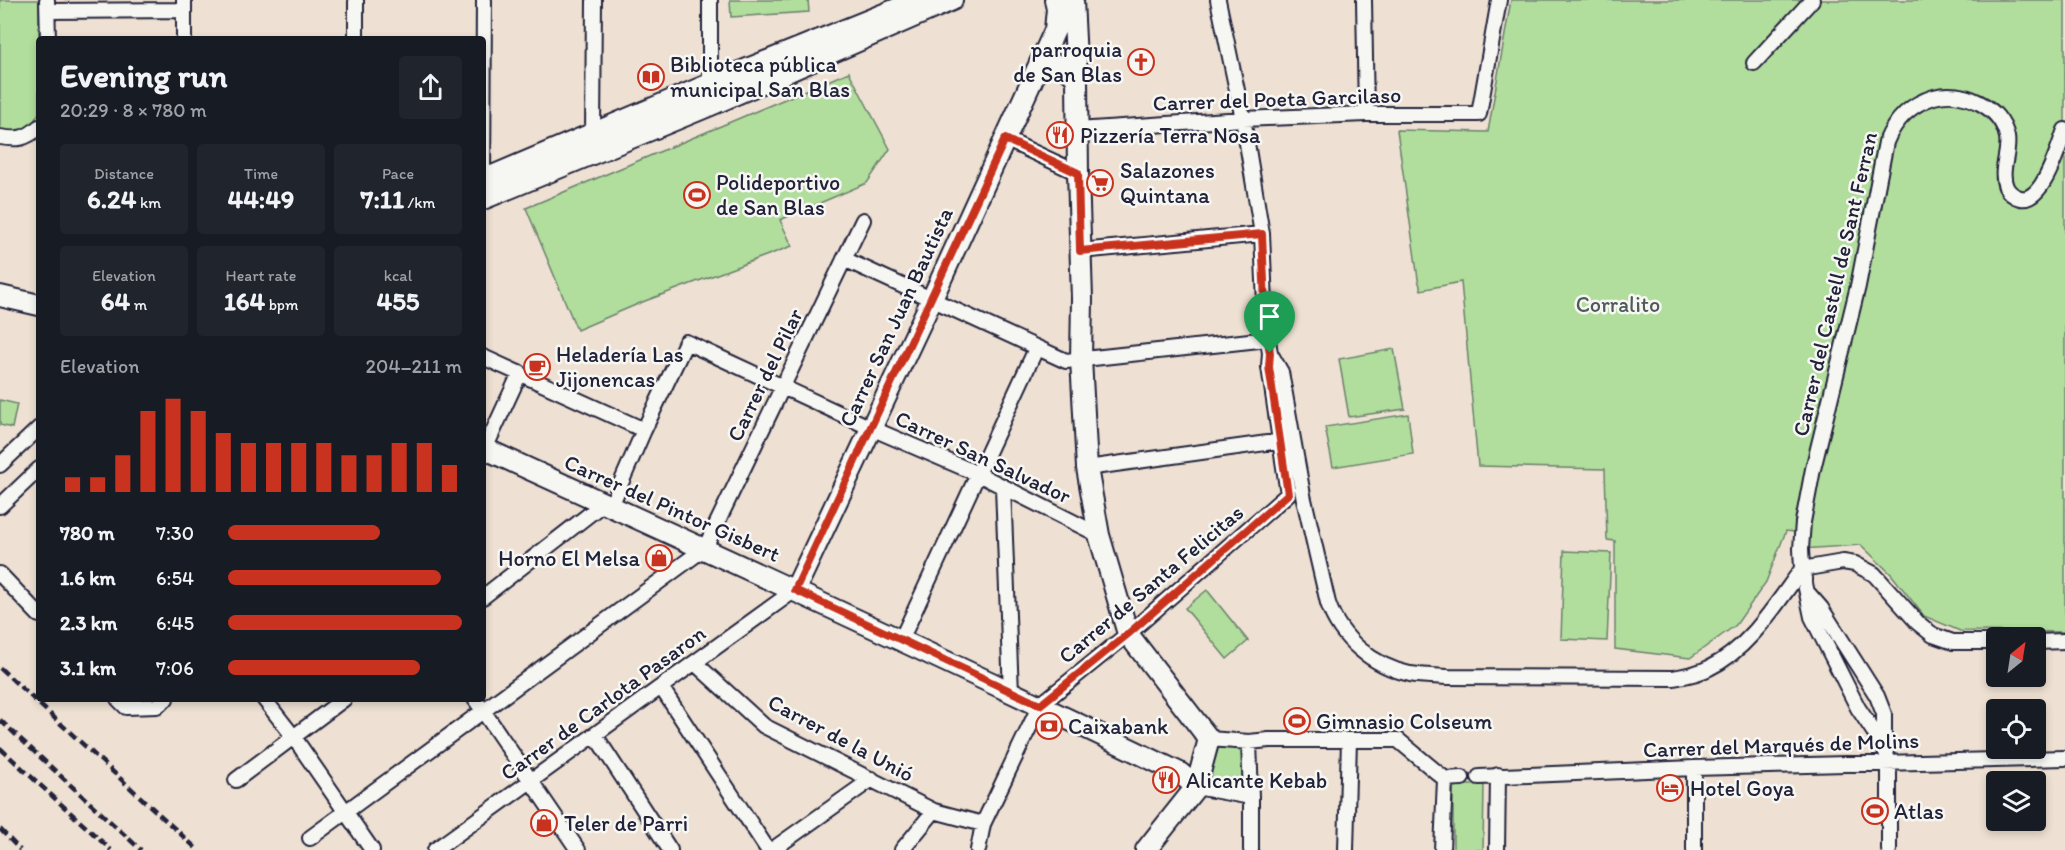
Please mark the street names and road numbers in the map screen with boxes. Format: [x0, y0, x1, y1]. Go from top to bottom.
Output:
street label: Carrer del Poeta Garcilaso [1152, 81, 1402, 117]
street label: Carrer del Castell de Sant Ferran [1787, 129, 1883, 439]
street label: Carrer San Juan Bautista [833, 202, 959, 431]
street label: Carrer del Pilar [721, 304, 809, 446]
street label: Carrer San Salvador [891, 404, 1076, 510]
street label: Carrer del Pintor Gisbert [560, 448, 784, 568]
street label: Carrer de Santa Felicitas [1053, 499, 1249, 669]
street label: Carrer de Carlota Pasaron [495, 619, 711, 786]
street label: Carrer de la Unió [764, 688, 918, 788]
street label: Carrer del Marqués de Molins [1642, 727, 1920, 763]

